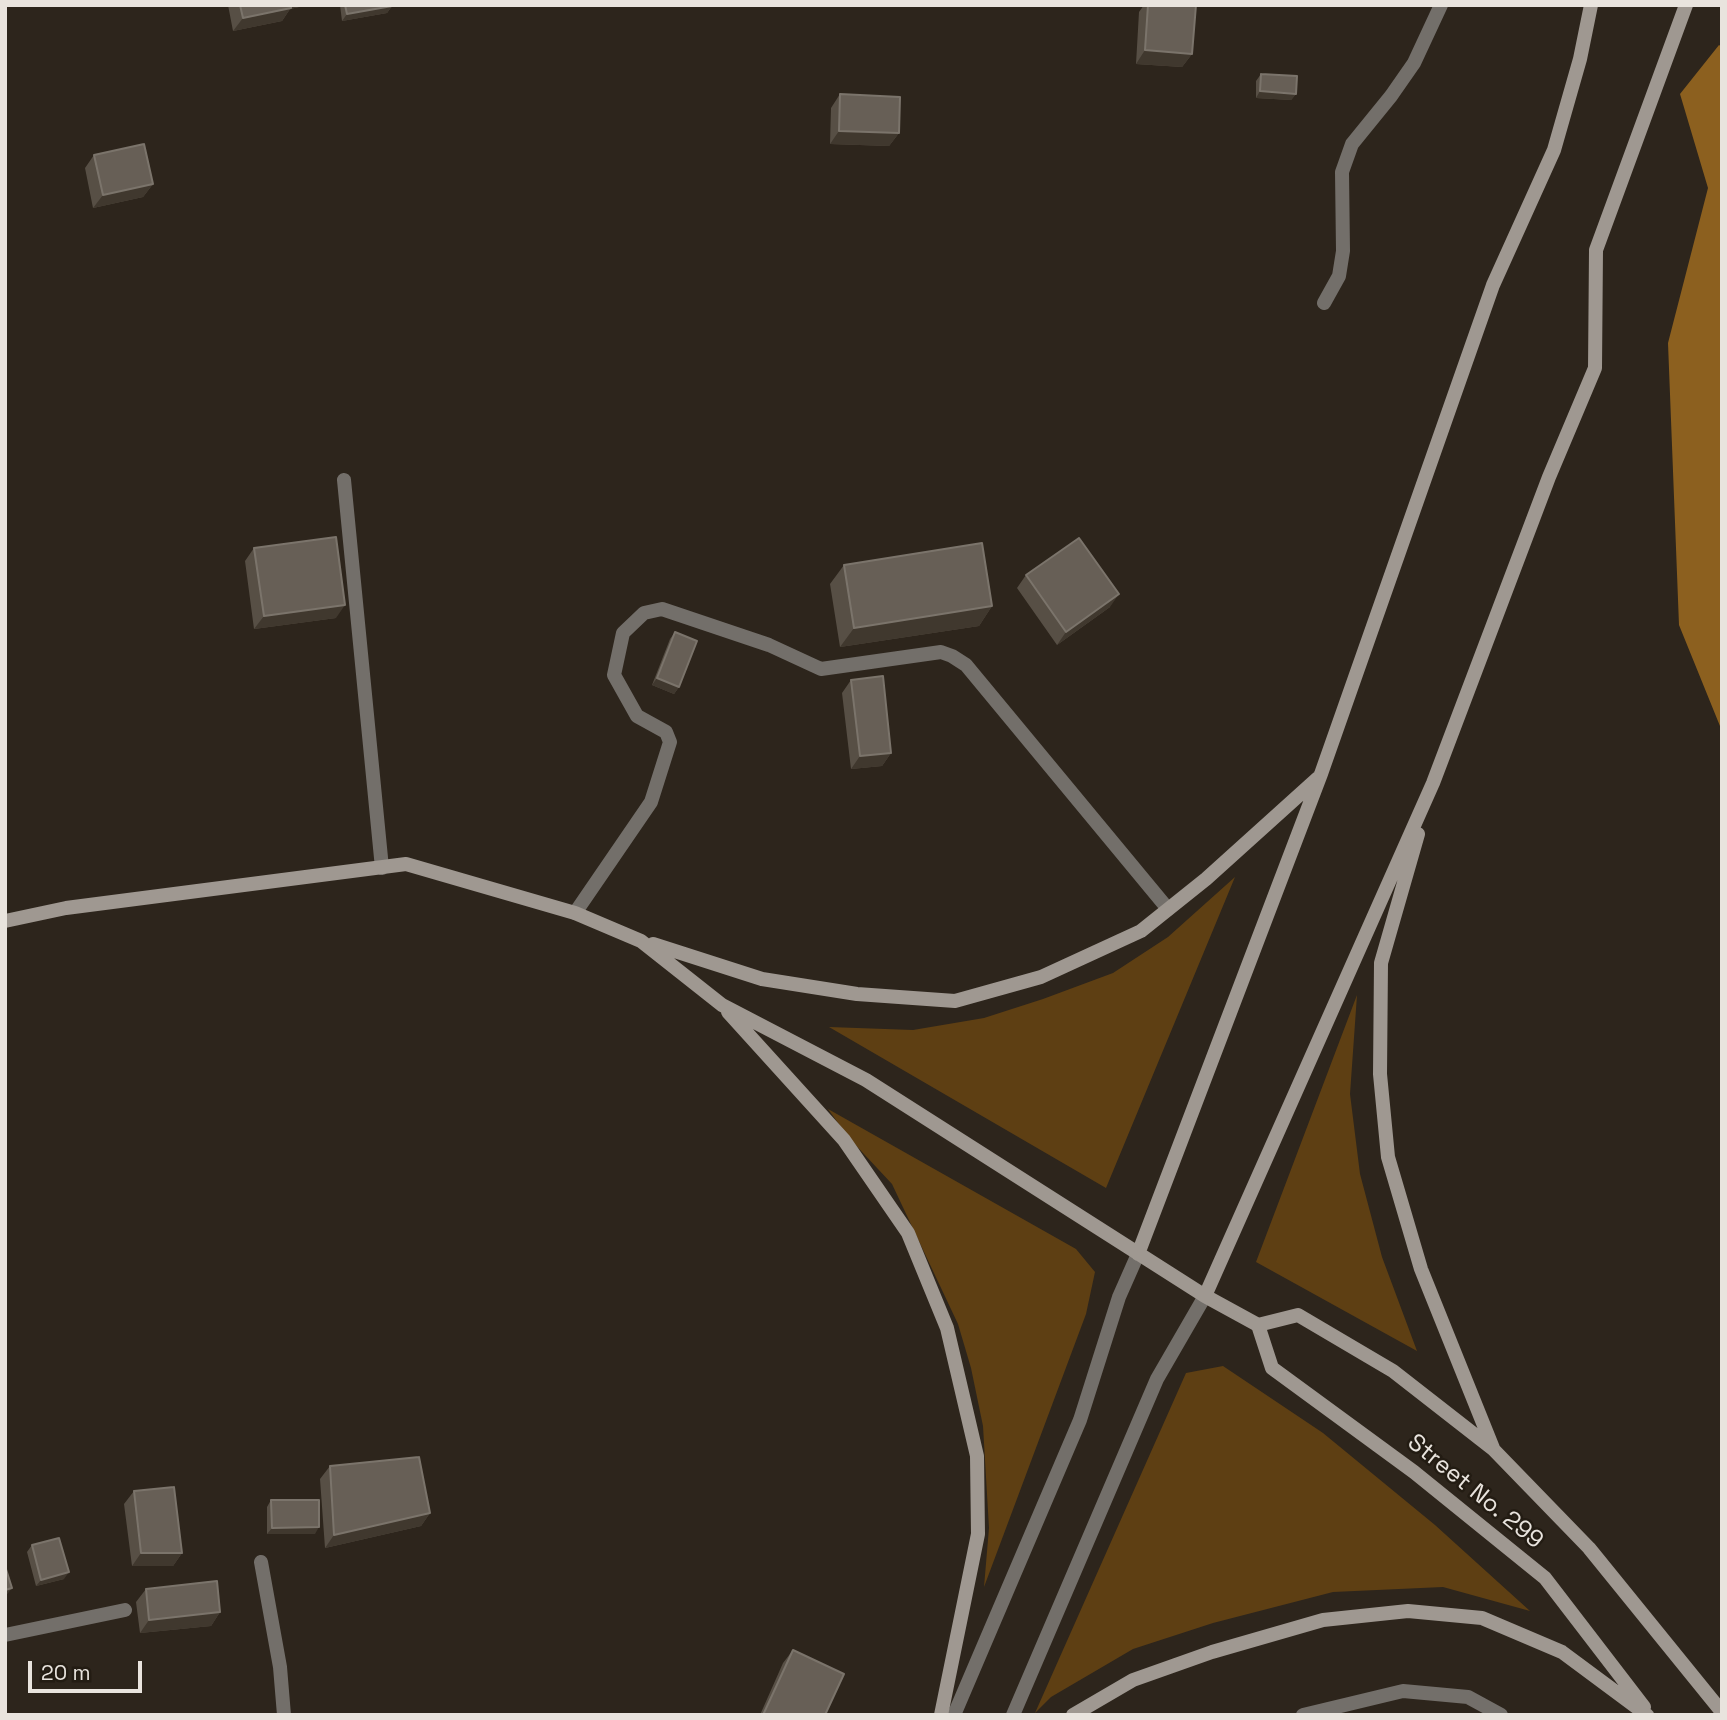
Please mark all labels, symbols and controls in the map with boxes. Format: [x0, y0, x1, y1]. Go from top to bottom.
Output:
street label: Street No. 299 [1401, 1429, 1549, 1555]
scale bar [32, 1646, 145, 1690]
text: 20 m [41, 1659, 91, 1686]

